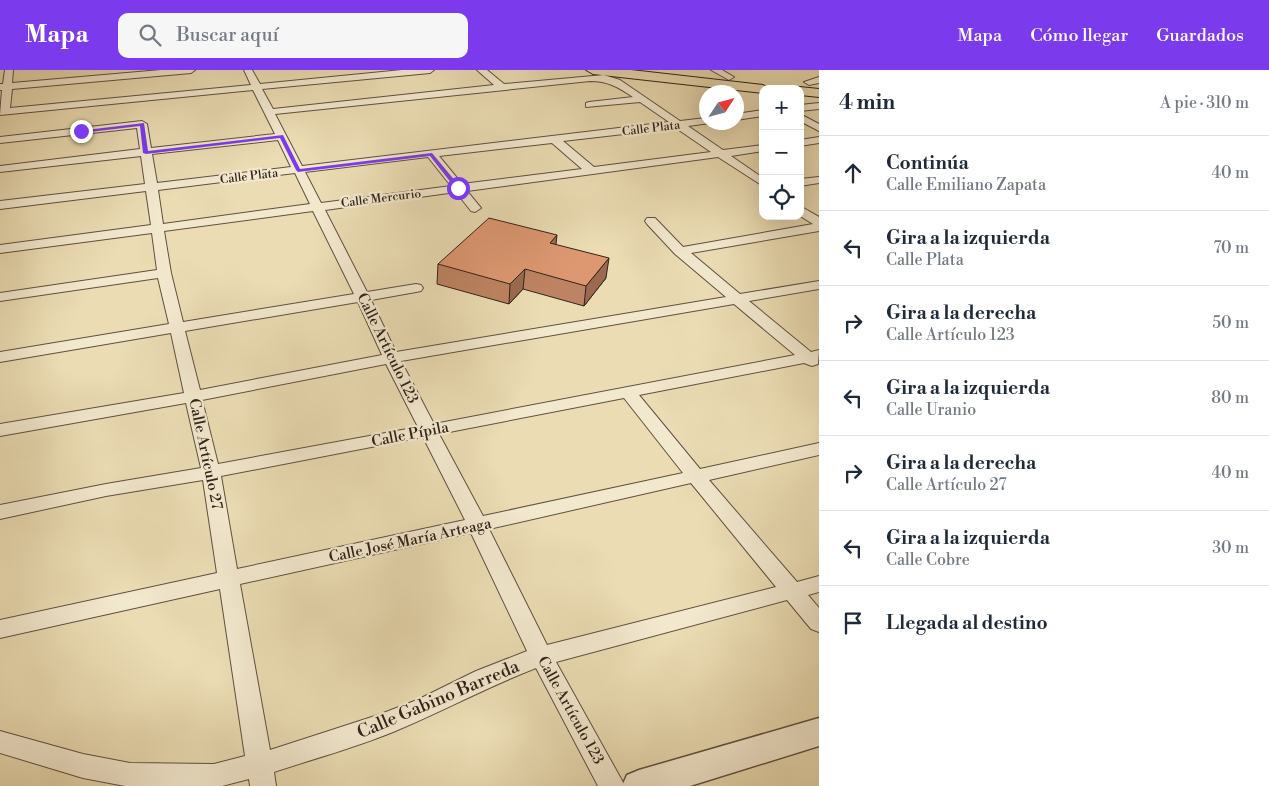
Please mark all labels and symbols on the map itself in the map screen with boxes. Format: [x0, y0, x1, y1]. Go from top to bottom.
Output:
north arrow [699, 85, 744, 130]
street label: Calle Plata [621, 117, 682, 139]
route end [70, 120, 93, 143]
street label: Calle Plata [219, 165, 280, 187]
route start [447, 177, 470, 200]
street label: Calle Mercurio [340, 186, 422, 211]
street label: Calle Artículo 123 [353, 290, 423, 407]
street label: Calle Artículo 27 [184, 397, 227, 512]
street label: Calle Pípila [370, 418, 451, 451]
street label: Calle José María Arteaga [327, 514, 494, 567]
street label: Calle Artículo 123 [533, 653, 608, 768]
street label: Calle Gabino Barreda [354, 655, 524, 744]

